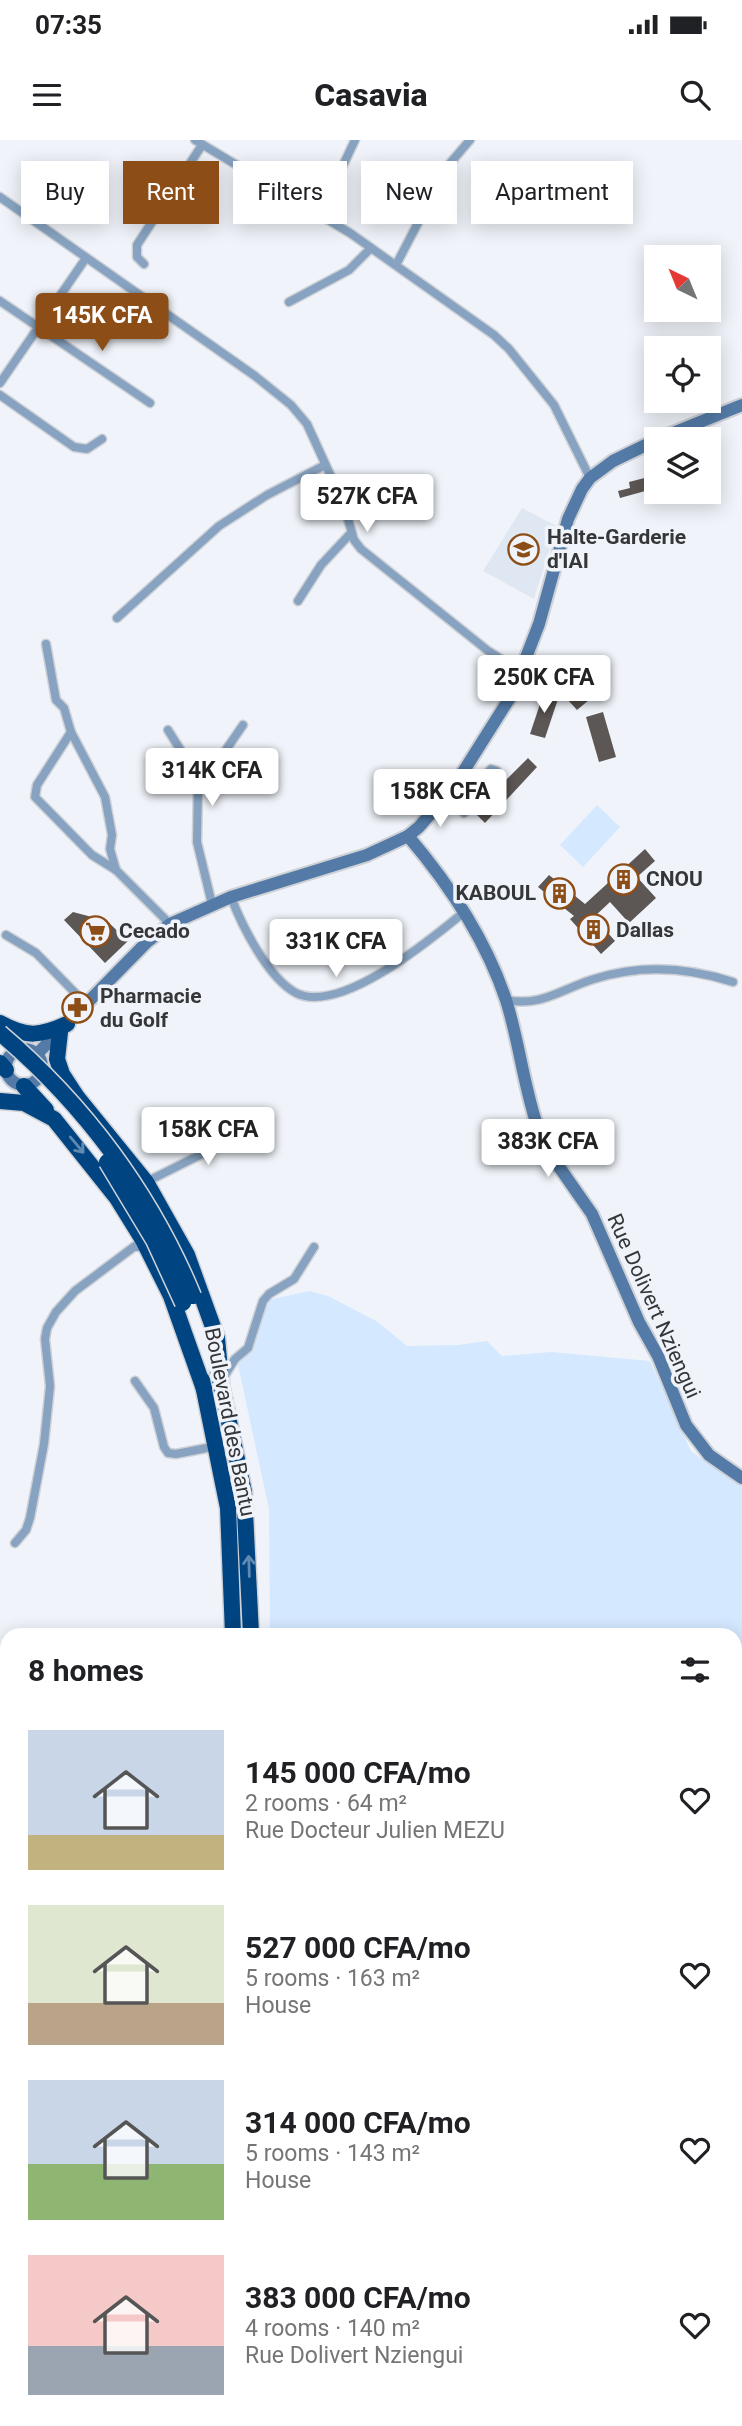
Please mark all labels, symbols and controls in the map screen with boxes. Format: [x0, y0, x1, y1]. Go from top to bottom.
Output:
text: 07:35 [35, 10, 102, 40]
icon: menu [28, 76, 66, 114]
text: Casavia [314, 76, 428, 114]
icon: search [676, 76, 714, 114]
chip: Buy [21, 161, 109, 224]
chip: Rent [123, 161, 219, 224]
chip: Filters [233, 161, 347, 224]
chip: New [361, 161, 457, 224]
chip: Apartment [471, 161, 633, 224]
north arrow [644, 245, 721, 322]
map controls [644, 245, 721, 504]
pin: 145K CFA [30, 294, 174, 353]
text: 145K CFA [52, 302, 152, 329]
button: locate [644, 336, 721, 413]
button: layers [644, 427, 721, 504]
pin: 527K CFA [295, 474, 439, 534]
text: 527K CFA [317, 483, 417, 510]
place label: Halte-Garderie d'IAI [547, 525, 686, 573]
school or university icon: Halte-Garderie d'IAI [507, 532, 541, 566]
pin: 250K CFA [472, 656, 616, 715]
text: 250K CFA [494, 664, 594, 691]
pin: 314K CFA [140, 748, 284, 808]
text: 314K CFA [162, 757, 262, 784]
pin: 158K CFA [368, 770, 512, 829]
text: 158K CFA [390, 778, 490, 805]
building icon: CNOU [606, 862, 640, 896]
place label: CNOU [646, 867, 703, 891]
building icon: KABOUL [542, 876, 576, 910]
place label: KABOUL [455, 881, 536, 905]
building icon: Dallas [576, 913, 610, 947]
supermarket icon: Cecado [79, 914, 113, 948]
place label: Dallas [616, 918, 674, 942]
place label: Cecado [119, 919, 190, 943]
pin: 331K CFA [264, 920, 408, 979]
text: 331K CFA [286, 928, 386, 955]
place label: Pharmacie du Golf [100, 984, 202, 1032]
pharmacy icon: Pharmacie du Golf [60, 991, 94, 1025]
pin: 158K CFA [136, 1108, 280, 1167]
text: 158K CFA [158, 1116, 258, 1143]
pin: 383K CFA [476, 1119, 620, 1179]
text: 383K CFA [498, 1128, 598, 1155]
one-way arrow [69, 1136, 84, 1154]
street label: Rue Dolivert Nziengui [602, 1210, 706, 1402]
street label: Boulevard des Bantu [200, 1326, 260, 1518]
one-way arrow [243, 1555, 256, 1578]
icon: filters [676, 1651, 714, 1689]
text: 8 homes [28, 1653, 144, 1688]
text: 145 000 CFA/mo [245, 1755, 471, 1790]
icon: home [84, 1758, 168, 1842]
icon: heart [676, 1781, 714, 1819]
text: 2 rooms · 64 m² [245, 1790, 407, 1817]
text: Rue Docteur Julien MEZU [245, 1817, 505, 1844]
text: 527 000 CFA/mo [245, 1930, 471, 1965]
icon: home [84, 1933, 168, 2017]
icon: heart [676, 1956, 714, 1994]
text: 5 rooms · 163 m² [245, 1965, 420, 1992]
text: House [245, 1992, 311, 2019]
text: 314 000 CFA/mo [245, 2105, 471, 2140]
icon: home [84, 2108, 168, 2192]
icon: heart [676, 2131, 714, 2169]
text: 5 rooms · 143 m² [245, 2140, 420, 2167]
text: House [245, 2167, 311, 2194]
text: 383 000 CFA/mo [245, 2280, 471, 2315]
icon: home [84, 2283, 168, 2367]
icon: heart [676, 2306, 714, 2344]
text: 4 rooms · 140 m² [245, 2315, 420, 2342]
text: Rue Dolivert Nziengui [245, 2342, 463, 2369]

